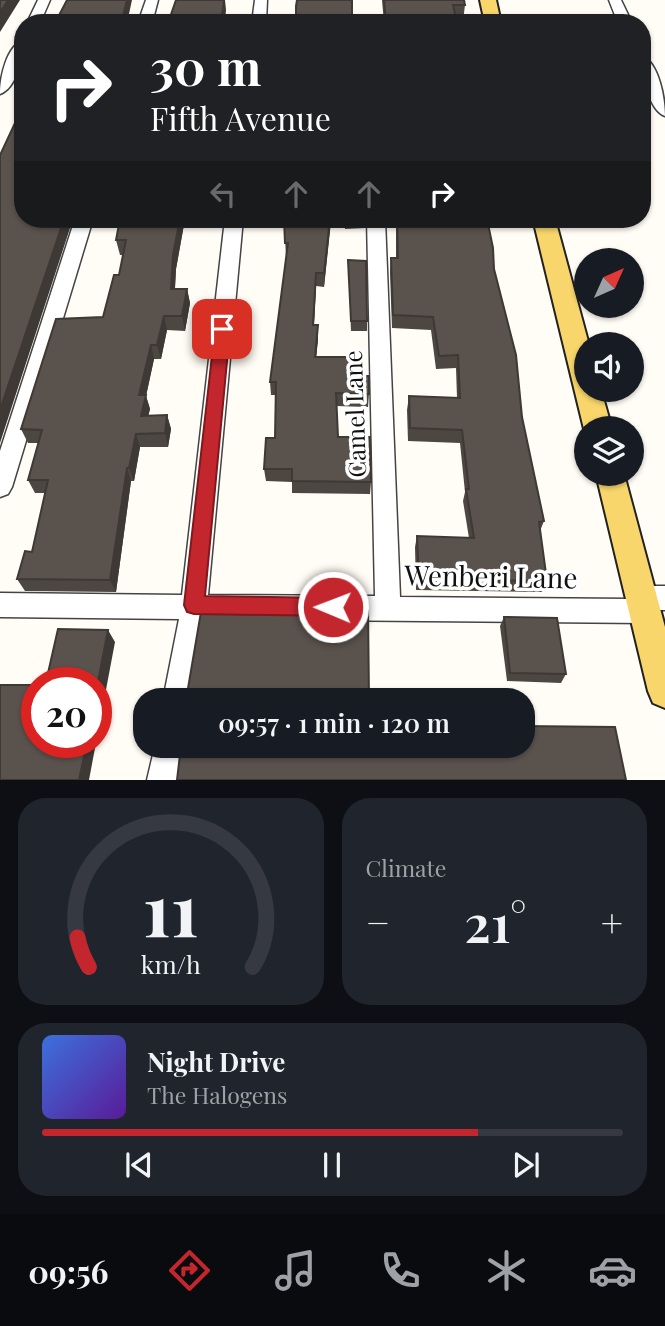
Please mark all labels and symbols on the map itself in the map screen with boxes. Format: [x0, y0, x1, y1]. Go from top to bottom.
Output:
north arrow [574, 248, 644, 318]
pin [192, 299, 252, 359]
street label: Camel Lane [336, 350, 372, 478]
street label: Wenberi Lane [403, 555, 578, 596]
position arrow [296, 570, 370, 644]
speed limit sign: 20 [21, 667, 112, 758]

